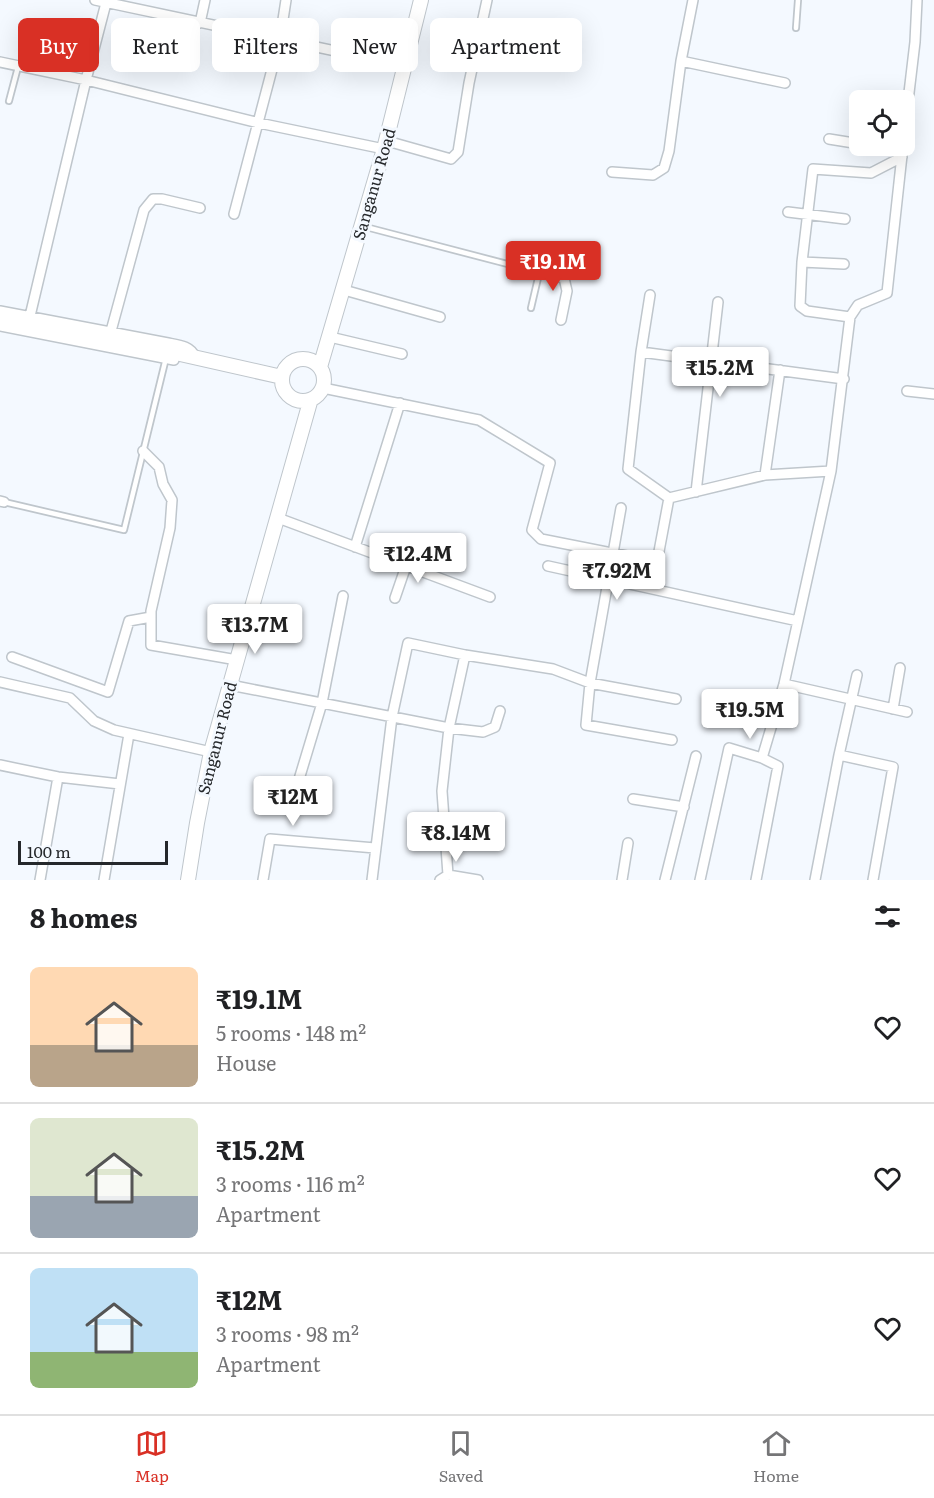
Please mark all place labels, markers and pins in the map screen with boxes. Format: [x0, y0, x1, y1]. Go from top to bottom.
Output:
pin: ₹19.1M [504, 241, 602, 292]
pin: ₹15.2M [671, 347, 769, 398]
pin: ₹12.4M [369, 533, 467, 584]
pin: ₹7.92M [568, 550, 666, 601]
pin: ₹13.7M [206, 604, 304, 655]
pin: ₹19.5M [701, 689, 799, 740]
pin: ₹12M [257, 776, 329, 827]
pin: ₹8.14M [407, 812, 505, 863]

